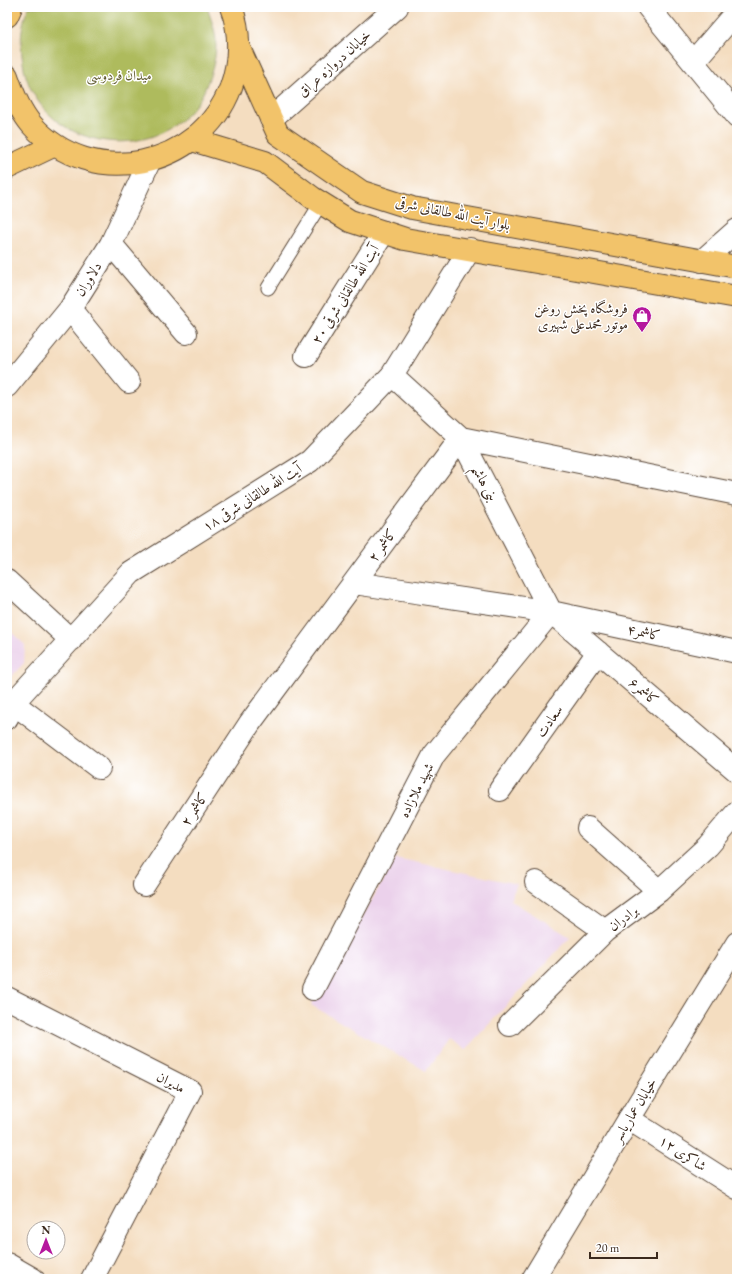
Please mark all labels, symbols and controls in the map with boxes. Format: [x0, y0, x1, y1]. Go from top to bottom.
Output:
street label: خیابان دروازه عراق [294, 25, 375, 101]
park label: میدان فردوسی [86, 66, 152, 85]
street label: بلوار آیت الله طالقانی شرقی [394, 190, 513, 235]
street label: آیت الله طالقانی شرقی ۲۰ [306, 238, 385, 348]
street label: دلاوران [70, 258, 106, 300]
place label: فروشگاه پخش روغن موتور محمدعلی شهیری [534, 299, 628, 334]
shop icon: فروشگاه پخش روغن موتور محمدعلی شهیری [631, 305, 653, 333]
street label: آیت الله طالقانی شرقی ۱۸ [198, 456, 307, 536]
street label: بنی هاشم [464, 461, 502, 507]
street label: کاشمر ۲ [364, 525, 400, 565]
street label: کاشمر۴ [626, 620, 662, 644]
street label: کاشمر۶ [625, 673, 663, 709]
street label: سعادت [531, 701, 567, 741]
street label: شهید ملازاده [395, 759, 438, 821]
street label: کاشمر ۲ [177, 789, 211, 829]
street label: برادران [605, 901, 642, 935]
street label: مدیران [154, 1067, 188, 1097]
street label: خیابان عمار یاسر [607, 1074, 661, 1148]
street label: شاکری ۱۲ [656, 1131, 710, 1175]
north arrow [26, 1220, 66, 1260]
text: N [42, 1223, 51, 1237]
scale bar [590, 1234, 657, 1260]
text: 20 m [596, 1240, 620, 1256]

